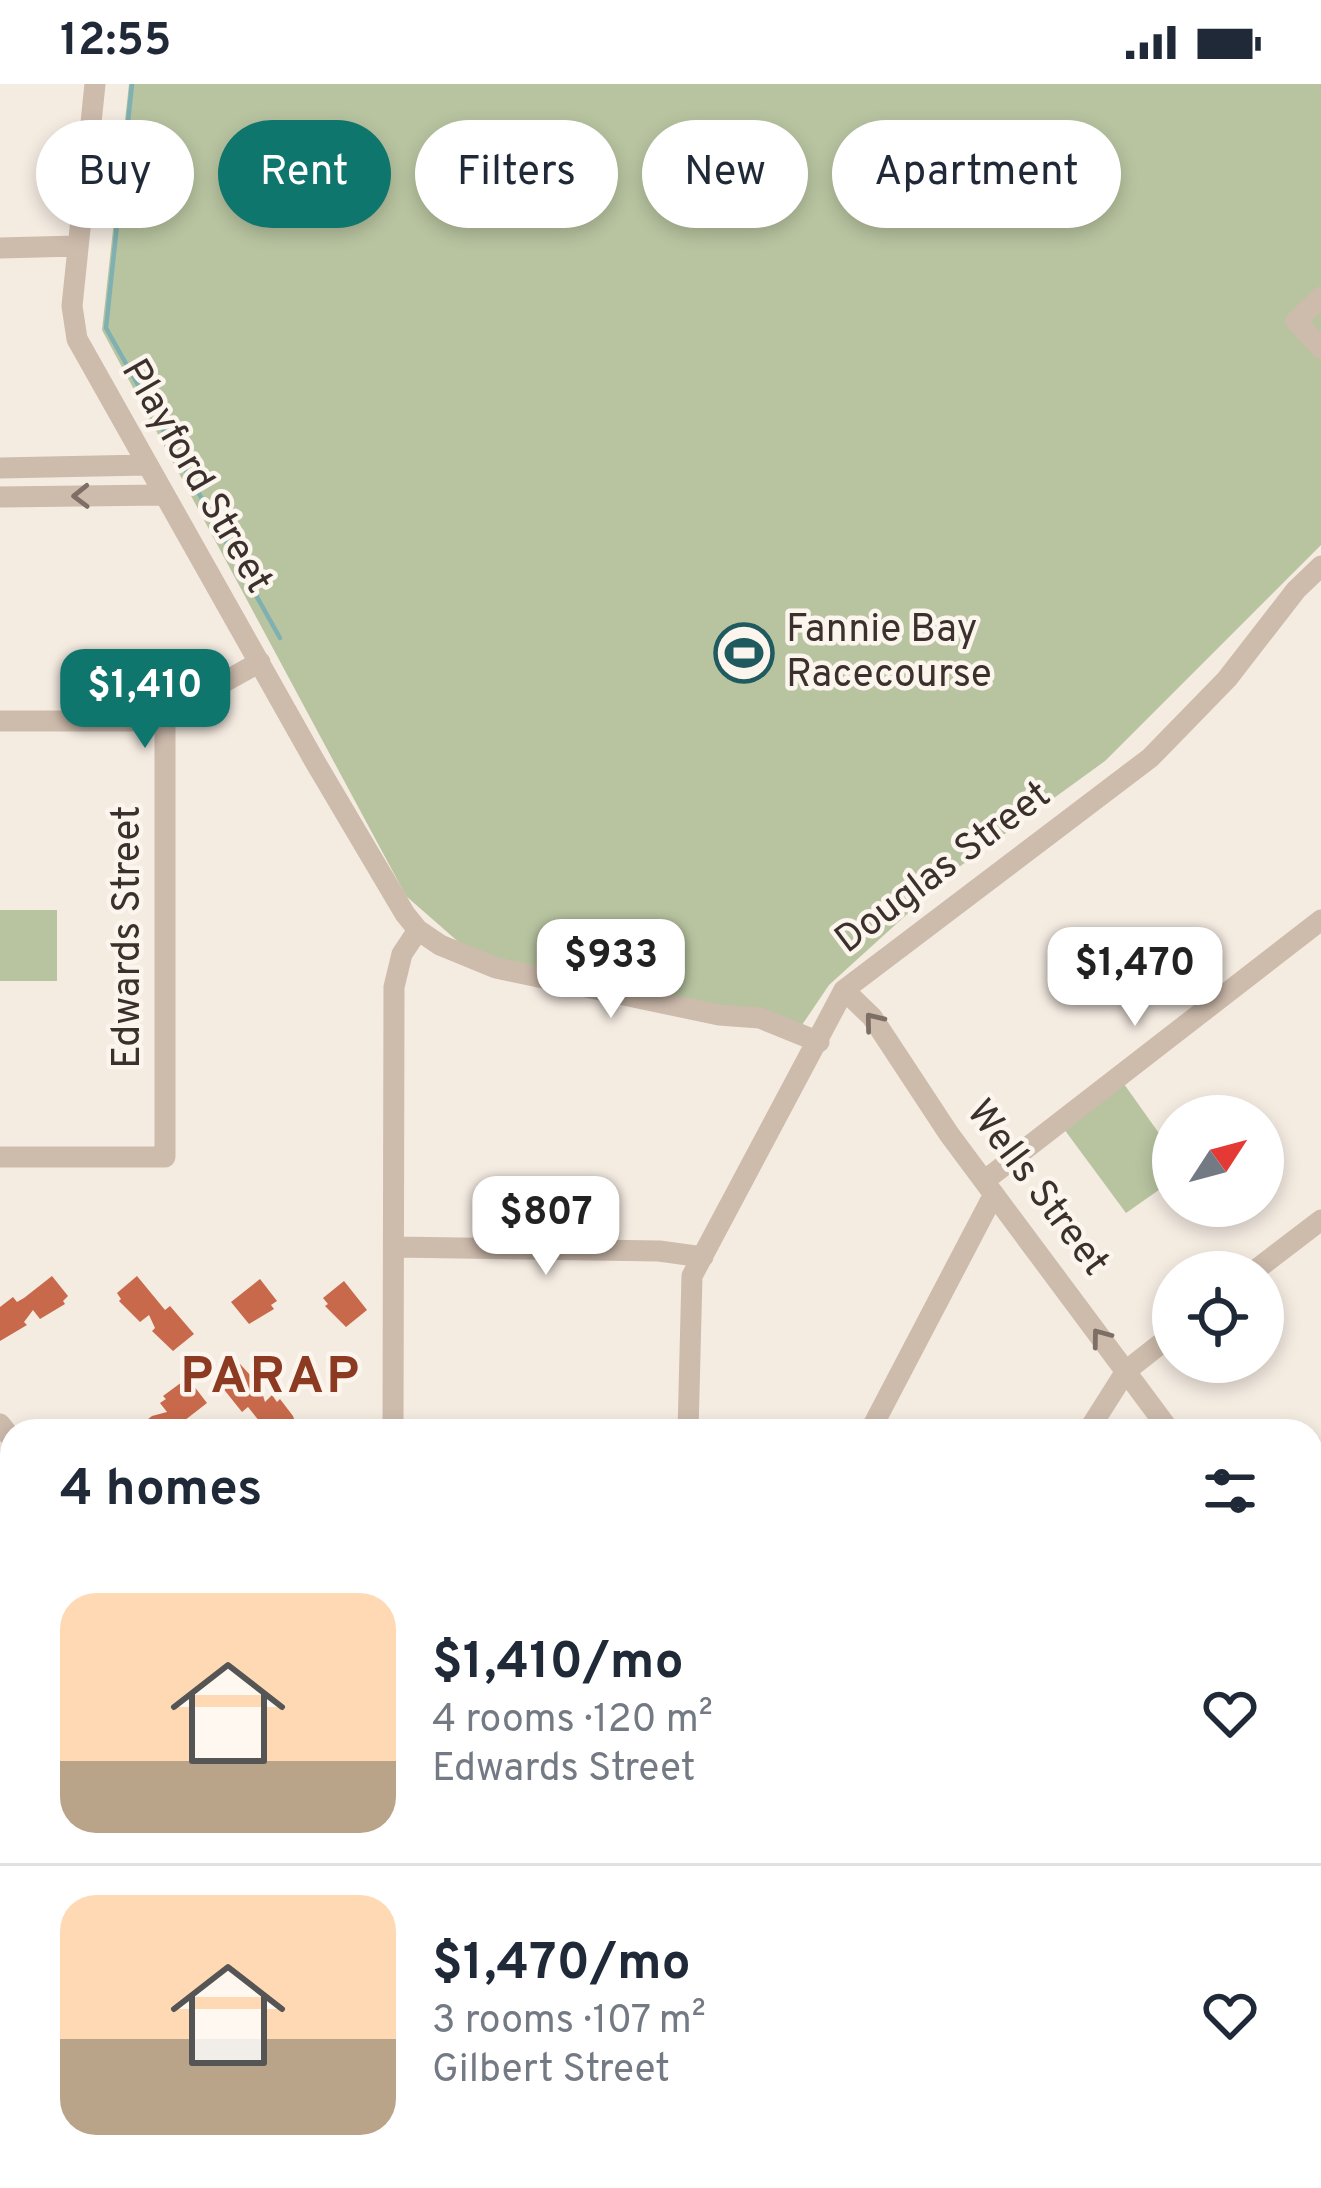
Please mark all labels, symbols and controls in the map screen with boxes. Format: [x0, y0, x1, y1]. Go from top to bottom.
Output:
text: 12:55 [60, 14, 171, 71]
chip: Buy [36, 120, 194, 228]
chip: Rent [218, 120, 391, 228]
chip: Filters [415, 120, 618, 228]
chip: New [642, 120, 808, 228]
chip: Apartment [832, 120, 1121, 228]
street label: Playford Street [108, 351, 282, 603]
one-way arrow [71, 483, 89, 509]
place label: Fannie Bay Racecourse [786, 607, 992, 701]
sports icon: Fannie Bay Racecourse [713, 622, 775, 684]
pin: $1,410 [47, 649, 243, 751]
text: $1,410 [87, 663, 203, 712]
street label: Douglas Street [827, 772, 1061, 966]
street label: Edwards Street [105, 805, 154, 1069]
pin: $933 [540, 919, 682, 1021]
pin: $1,470 [1037, 927, 1233, 1029]
text: $933 [564, 933, 658, 982]
text: $1,470 [1075, 941, 1195, 990]
one-way arrow [866, 1012, 887, 1034]
street label: Wells Street [954, 1091, 1118, 1287]
north arrow [1152, 1095, 1284, 1227]
map controls [1152, 1095, 1284, 1383]
pin: $807 [475, 1176, 617, 1278]
text: $807 [499, 1190, 593, 1239]
button: locate [1152, 1251, 1284, 1383]
one-way arrow [1093, 1329, 1115, 1350]
district label: PARAP [180, 1347, 362, 1412]
icon: filters [1197, 1458, 1263, 1524]
text: 4 homes [60, 1459, 262, 1524]
text: $1,410/mo [432, 1632, 684, 1697]
icon: home [156, 1641, 300, 1785]
icon: heart [1197, 1680, 1263, 1746]
text: 4 rooms · 120 m² [432, 1697, 713, 1746]
text: Edwards Street [432, 1746, 695, 1795]
text: $1,470/mo [432, 1933, 691, 1998]
icon: home [156, 1943, 300, 2087]
icon: heart [1197, 1982, 1263, 2048]
text: 3 rooms · 107 m² [432, 1998, 706, 2047]
text: Gilbert Street [432, 2047, 670, 2096]

